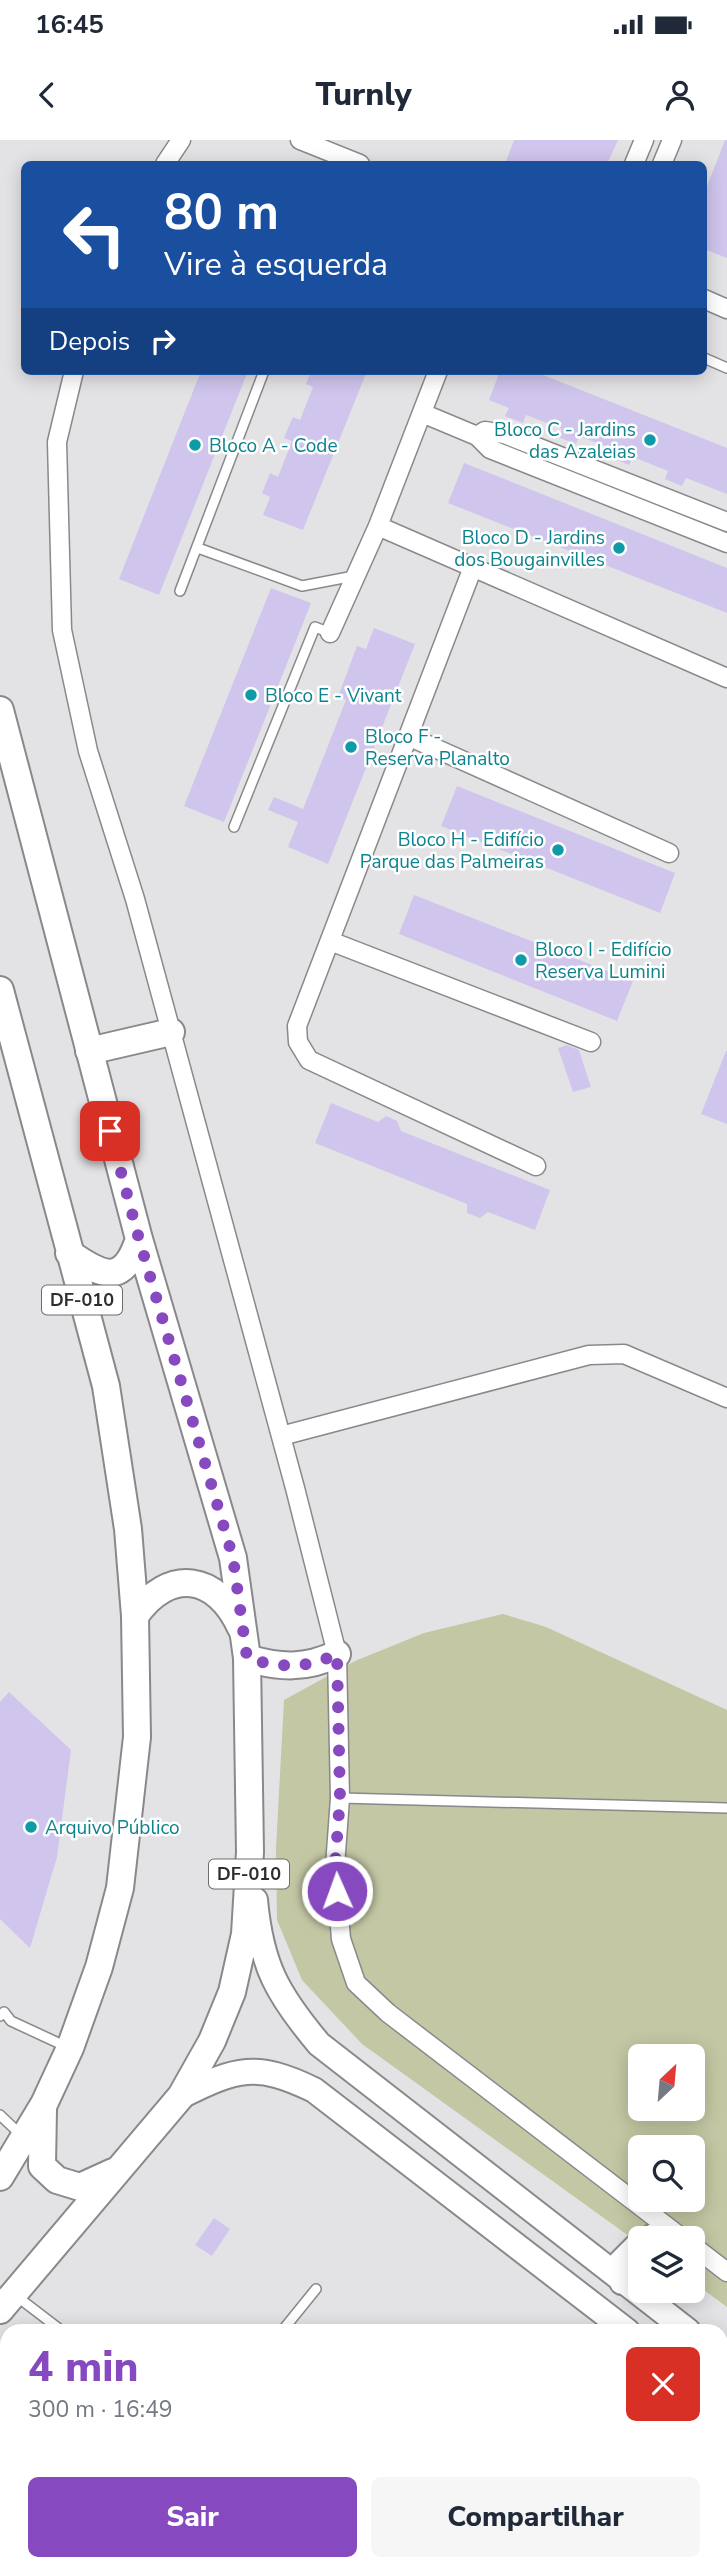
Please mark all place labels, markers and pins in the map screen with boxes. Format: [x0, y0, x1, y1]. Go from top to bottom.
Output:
place label: Bloco C - Jardins das Azaleias [494, 417, 636, 465]
marker: Bloco C - Jardins das Azaleias [642, 432, 658, 448]
place label: Bloco A - Code [209, 433, 338, 459]
marker: Bloco A - Code [187, 437, 203, 453]
place label: Bloco D - Jardins dos Bougainvilles [454, 525, 605, 573]
marker: Bloco D - Jardins dos Bougainvilles [611, 540, 627, 556]
place label: Bloco E - Vivant [265, 683, 402, 709]
marker: Bloco E - Vivant [243, 687, 259, 703]
place label: Bloco F - Reserva Planalto [365, 724, 510, 772]
marker: Bloco F - Reserva Planalto [343, 739, 359, 755]
place label: Bloco H - Edifício Parque das Palmeiras [360, 827, 544, 875]
marker: Bloco H - Edifício Parque das Palmeiras [550, 842, 566, 858]
place label: Bloco I - Edifício Reserva Lumini [535, 937, 672, 985]
marker: Bloco I - Edifício Reserva Lumini [513, 952, 529, 968]
pin [80, 1101, 140, 1161]
place label: Arquivo Público [45, 1815, 180, 1841]
marker: Arquivo Público [23, 1819, 39, 1835]

